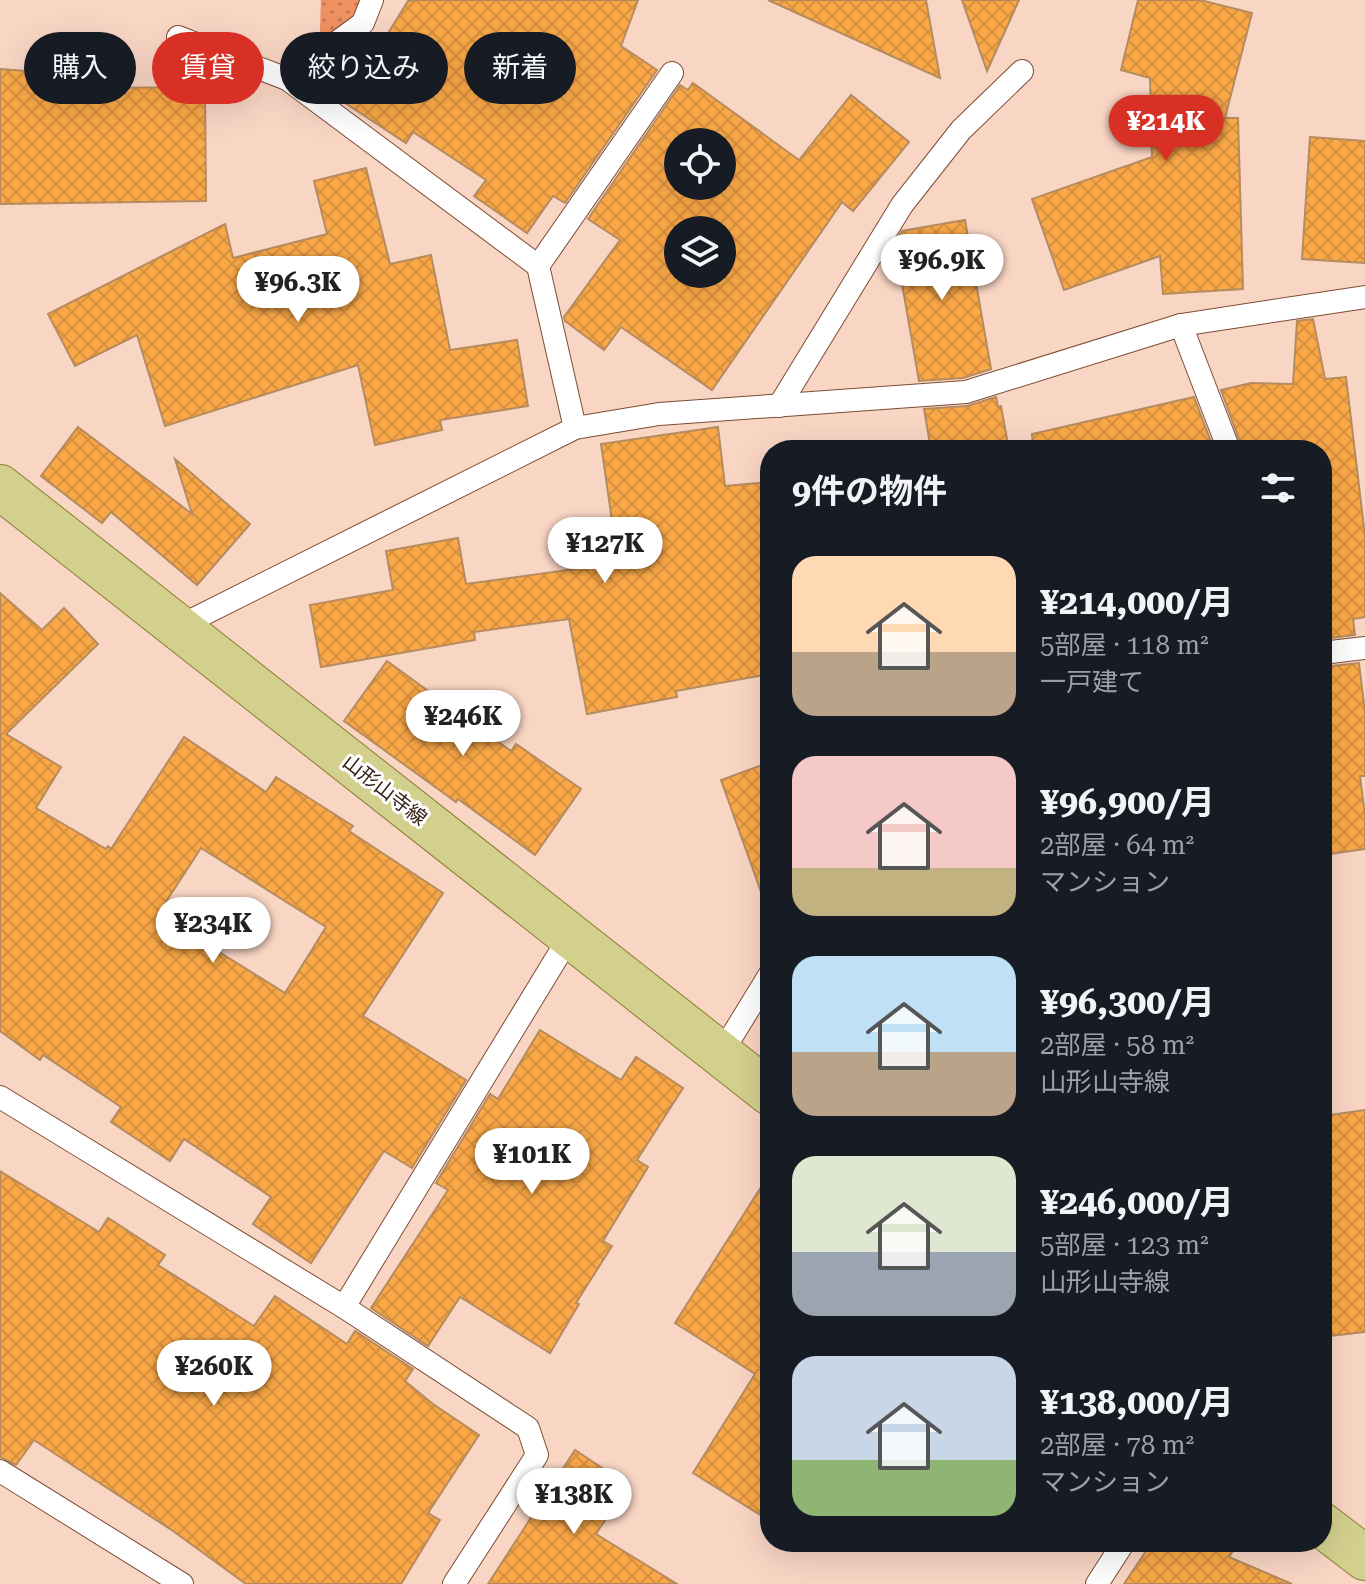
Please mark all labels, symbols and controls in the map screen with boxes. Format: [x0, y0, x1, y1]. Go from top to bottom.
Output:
chip: 購入 [24, 32, 136, 104]
chip: 賃貸 [152, 32, 264, 104]
chip: 絞り込み [280, 32, 448, 104]
chip: 新着 [464, 32, 576, 104]
pin: ¥214K [1110, 95, 1222, 163]
text: ¥214K [1127, 106, 1205, 136]
map controls [664, 128, 736, 288]
button: locate [664, 128, 736, 200]
button: layers [664, 216, 736, 288]
pin: ¥96.9K [877, 234, 1007, 302]
text: ¥96.9K [899, 245, 985, 275]
pin: ¥96.3K [233, 256, 363, 324]
text: ¥96.3K [255, 267, 341, 297]
icon: filters [1256, 466, 1300, 510]
text: 9件の物件 [792, 471, 947, 511]
pin: ¥127K [549, 517, 661, 585]
text: ¥127K [566, 528, 644, 558]
text: ¥214,000/月 [1040, 582, 1234, 622]
icon: home [856, 588, 952, 684]
text: 5部屋 · 118 m² [1040, 630, 1209, 660]
text: 一戸建て [1040, 667, 1144, 697]
pin: ¥246K [407, 690, 519, 758]
text: ¥246K [424, 701, 502, 731]
street label: 山形山寺線 [338, 750, 432, 830]
text: ¥96,900/月 [1040, 782, 1215, 822]
icon: home [856, 788, 952, 884]
text: 2部屋 · 64 m² [1040, 830, 1194, 860]
text: マンション [1040, 867, 1170, 897]
pin: ¥234K [157, 897, 269, 965]
text: ¥234K [174, 908, 252, 938]
text: ¥96,300/月 [1040, 982, 1215, 1022]
icon: home [856, 988, 952, 1084]
text: 2部屋 · 58 m² [1040, 1030, 1194, 1060]
text: 山形山寺線 [1040, 1067, 1170, 1097]
pin: ¥101K [476, 1128, 588, 1196]
text: ¥101K [493, 1139, 571, 1169]
text: ¥246,000/月 [1040, 1182, 1234, 1222]
icon: home [856, 1188, 952, 1284]
text: 5部屋 · 123 m² [1040, 1230, 1209, 1260]
text: 山形山寺線 [1040, 1267, 1170, 1297]
pin: ¥260K [158, 1340, 270, 1408]
text: ¥260K [175, 1351, 253, 1381]
text: ¥138,000/月 [1040, 1382, 1234, 1422]
icon: home [856, 1388, 952, 1484]
text: 2部屋 · 78 m² [1040, 1430, 1194, 1460]
text: マンション [1040, 1467, 1170, 1497]
pin: ¥138K [518, 1468, 630, 1536]
text: ¥138K [535, 1479, 613, 1509]

